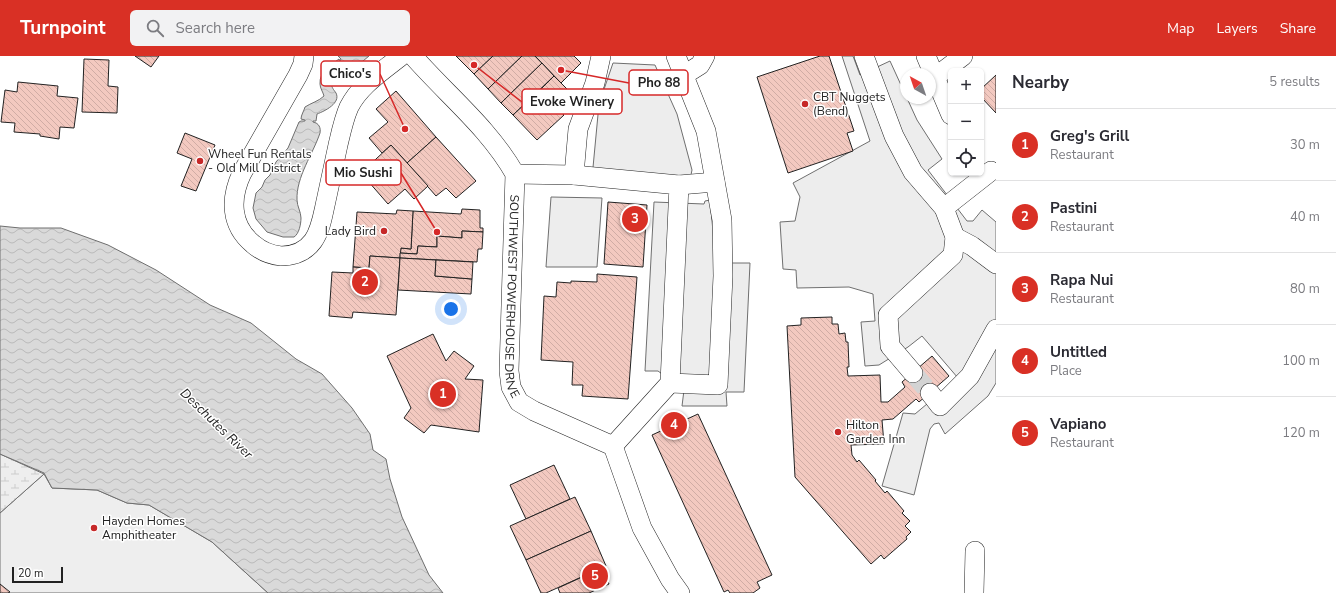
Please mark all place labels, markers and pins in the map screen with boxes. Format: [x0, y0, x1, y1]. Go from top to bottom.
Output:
callout: Chico's [321, 61, 380, 86]
callout: Pho 88 [629, 70, 688, 95]
callout: Evoke Winery [522, 89, 622, 114]
place label: CBT Nuggets (Bend) [813, 89, 886, 119]
marker: CBT Nuggets (Bend) [800, 99, 810, 109]
place label: Wheel Fun Rentals - Old Mill District [208, 146, 312, 176]
marker: Wheel Fun Rentals - Old Mill District [195, 156, 205, 166]
callout: Mio Sushi [326, 160, 401, 185]
pin: 3 [622, 204, 648, 234]
place label: Lady Bird [325, 223, 376, 239]
marker: Lady Bird [379, 226, 389, 236]
pin: 2 [352, 267, 378, 297]
pin: 1 [430, 379, 456, 409]
pin: 4 [661, 410, 687, 440]
place label: Hilton Garden Inn [846, 417, 905, 447]
marker: Hilton Garden Inn [833, 427, 843, 437]
place label: Hayden Homes Amphitheater [102, 513, 185, 543]
marker: Hayden Homes Amphitheater [89, 523, 99, 533]
pin: 5 [582, 561, 608, 591]

